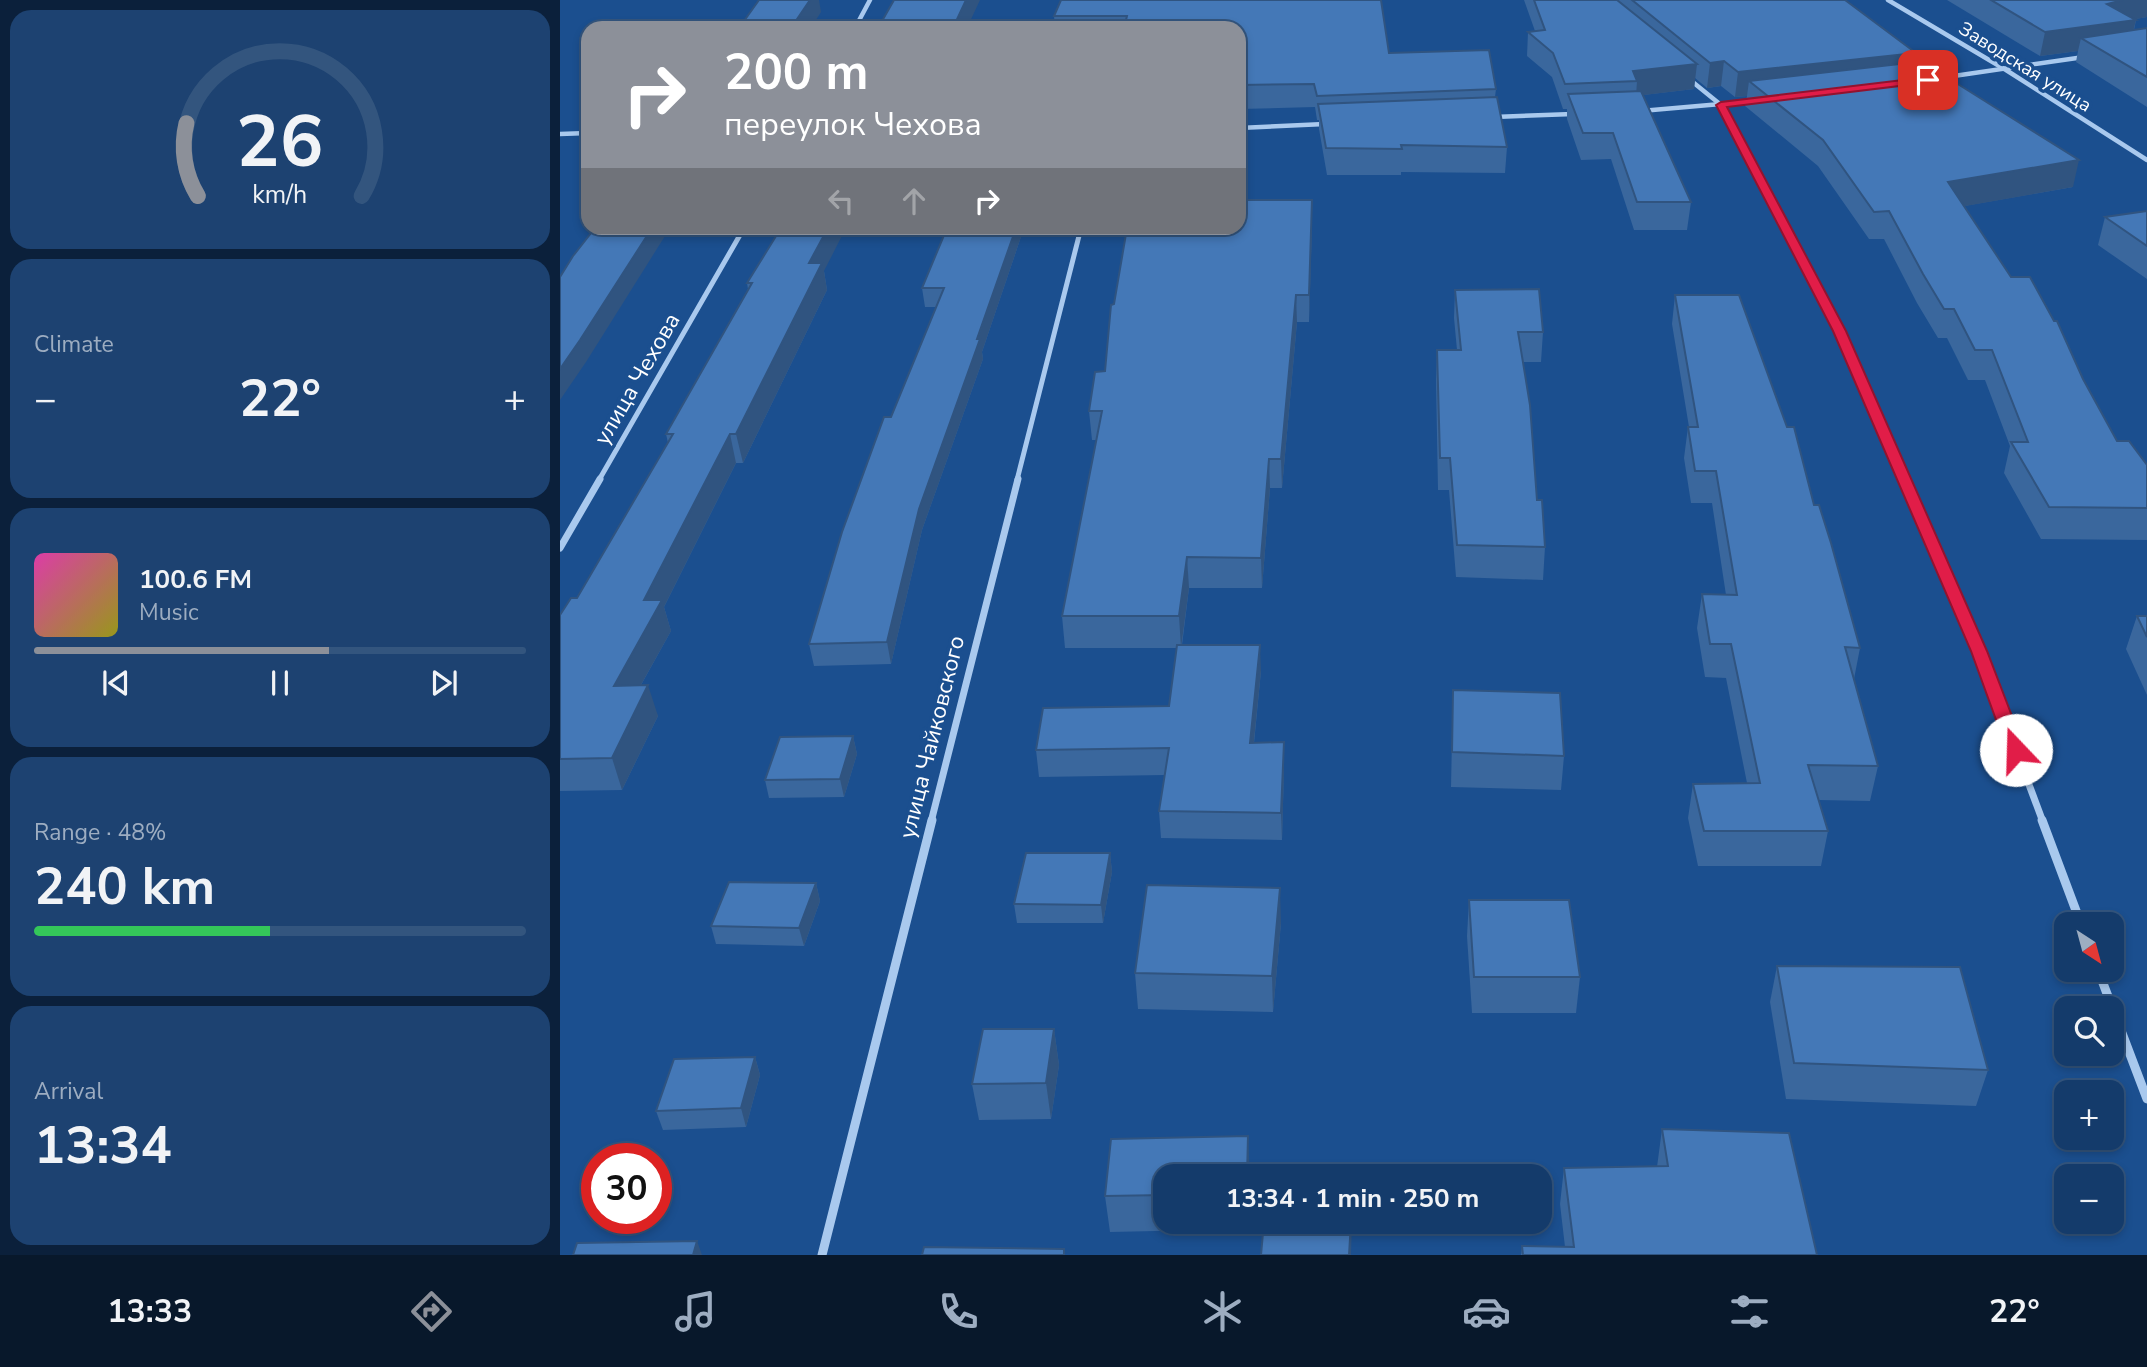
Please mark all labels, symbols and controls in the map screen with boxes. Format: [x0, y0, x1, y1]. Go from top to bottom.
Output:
street label: Заводская улица [1954, 16, 2096, 118]
text: 200 m [724, 39, 868, 106]
icon: right [609, 49, 700, 140]
pin [1898, 50, 1958, 110]
icon: arrive [1909, 61, 1947, 99]
text: 26 [236, 92, 324, 192]
text: переулок Чехова [724, 103, 982, 146]
text: km/h [252, 177, 308, 211]
icon: left [822, 182, 860, 220]
icon: ahead [895, 182, 933, 220]
icon: right [968, 182, 1006, 220]
street label: улица Чехова [587, 307, 687, 451]
text: Climate [34, 329, 114, 360]
text: 22° [239, 363, 321, 434]
text: − [34, 374, 57, 425]
text: + [503, 374, 526, 425]
text: 100.6 FM [139, 562, 252, 597]
text: Music [139, 597, 199, 628]
street label: улица Чайковского [892, 632, 972, 842]
icon: previous [97, 664, 135, 702]
icon: pause [261, 664, 299, 702]
icon: next [425, 664, 463, 702]
position arrow [1979, 713, 2053, 787]
text: Range · 48% [34, 817, 166, 848]
text: 240 km [34, 851, 215, 922]
north arrow [2054, 912, 2124, 982]
map controls [2054, 912, 2124, 1234]
button: search [2054, 996, 2124, 1066]
text: Arrival [34, 1076, 103, 1107]
button: + [2054, 1080, 2124, 1150]
text: 13:34 [34, 1110, 172, 1181]
speed limit sign: 30 [581, 1143, 672, 1234]
button: − [2054, 1164, 2124, 1234]
text: 13:34 · 1 min · 250 m [1226, 1181, 1479, 1216]
icon: directions [407, 1287, 456, 1336]
icon: music [671, 1287, 720, 1336]
icon: phone [934, 1287, 983, 1336]
icon: climate [1198, 1287, 1247, 1336]
icon: car [1462, 1287, 1511, 1336]
icon: filters [1725, 1287, 1774, 1336]
text: 13:33 [107, 1290, 192, 1333]
text: 22° [1989, 1290, 2040, 1333]

